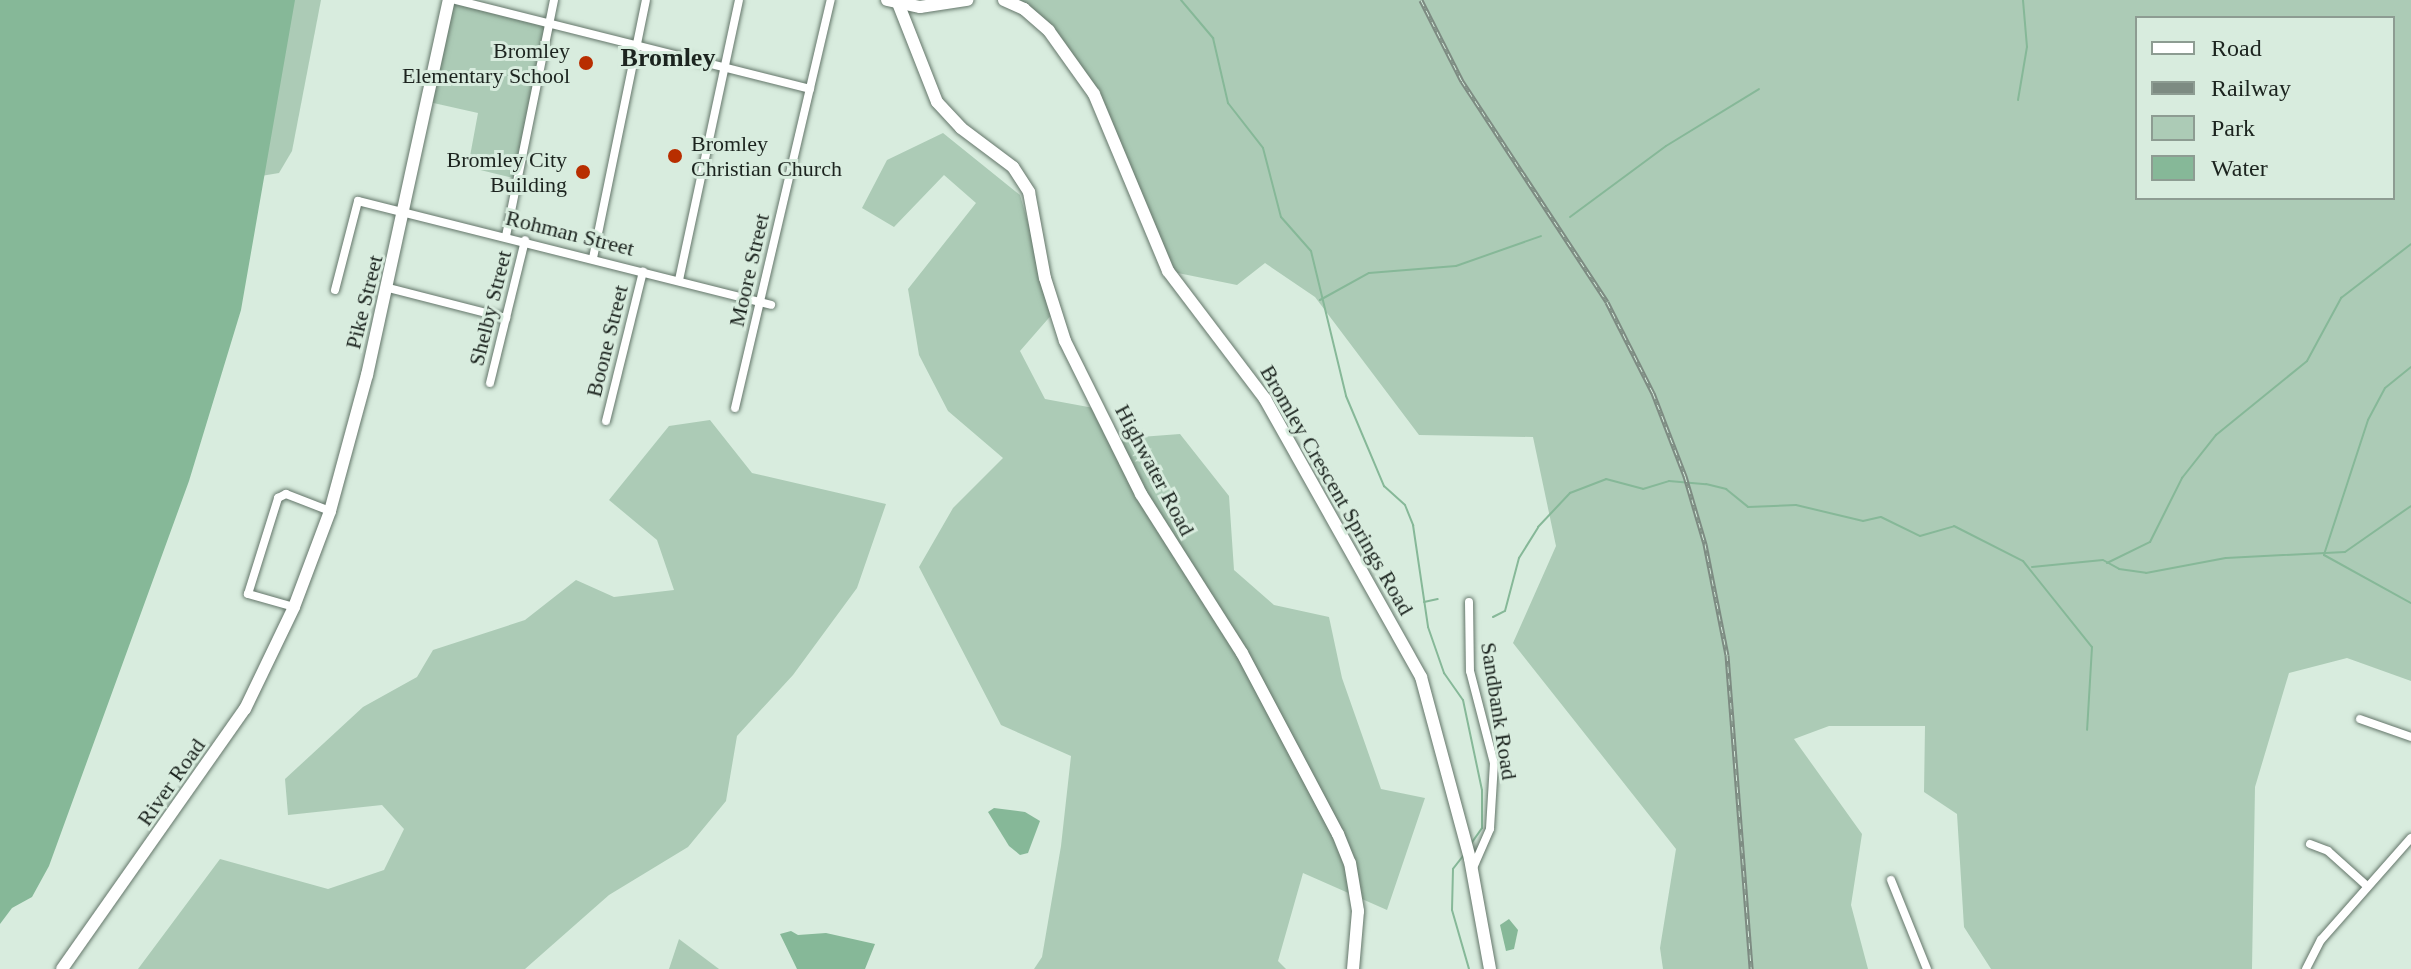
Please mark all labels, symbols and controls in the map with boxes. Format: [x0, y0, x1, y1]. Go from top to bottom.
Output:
legend [2135, 16, 2395, 200]
text: Road [2211, 35, 2262, 61]
place label: Bromley Elementary School [402, 37, 570, 88]
district label: Bromley [621, 42, 715, 74]
marker: Bromley Elementary School [577, 54, 595, 72]
text: Railway [2211, 75, 2291, 101]
text: Park [2211, 115, 2255, 141]
place label: Bromley Christian Church [691, 130, 842, 182]
place label: Bromley City Building [447, 146, 567, 198]
marker: Bromley Christian Church [666, 147, 684, 165]
text: Water [2211, 155, 2268, 181]
marker: Bromley City Building [574, 163, 592, 181]
street label: Rohman Street [503, 204, 637, 262]
street label: Moore Street [723, 211, 775, 329]
street label: Shelby Street [463, 248, 517, 368]
street label: Pike Street [340, 252, 388, 352]
street label: Boone Street [580, 282, 634, 400]
street label: Bromley Crescent Springs Road [1255, 360, 1419, 620]
street label: Highwater Road [1109, 400, 1201, 540]
street label: Sandbank Road [1475, 640, 1523, 782]
street label: River Road [131, 733, 211, 831]

